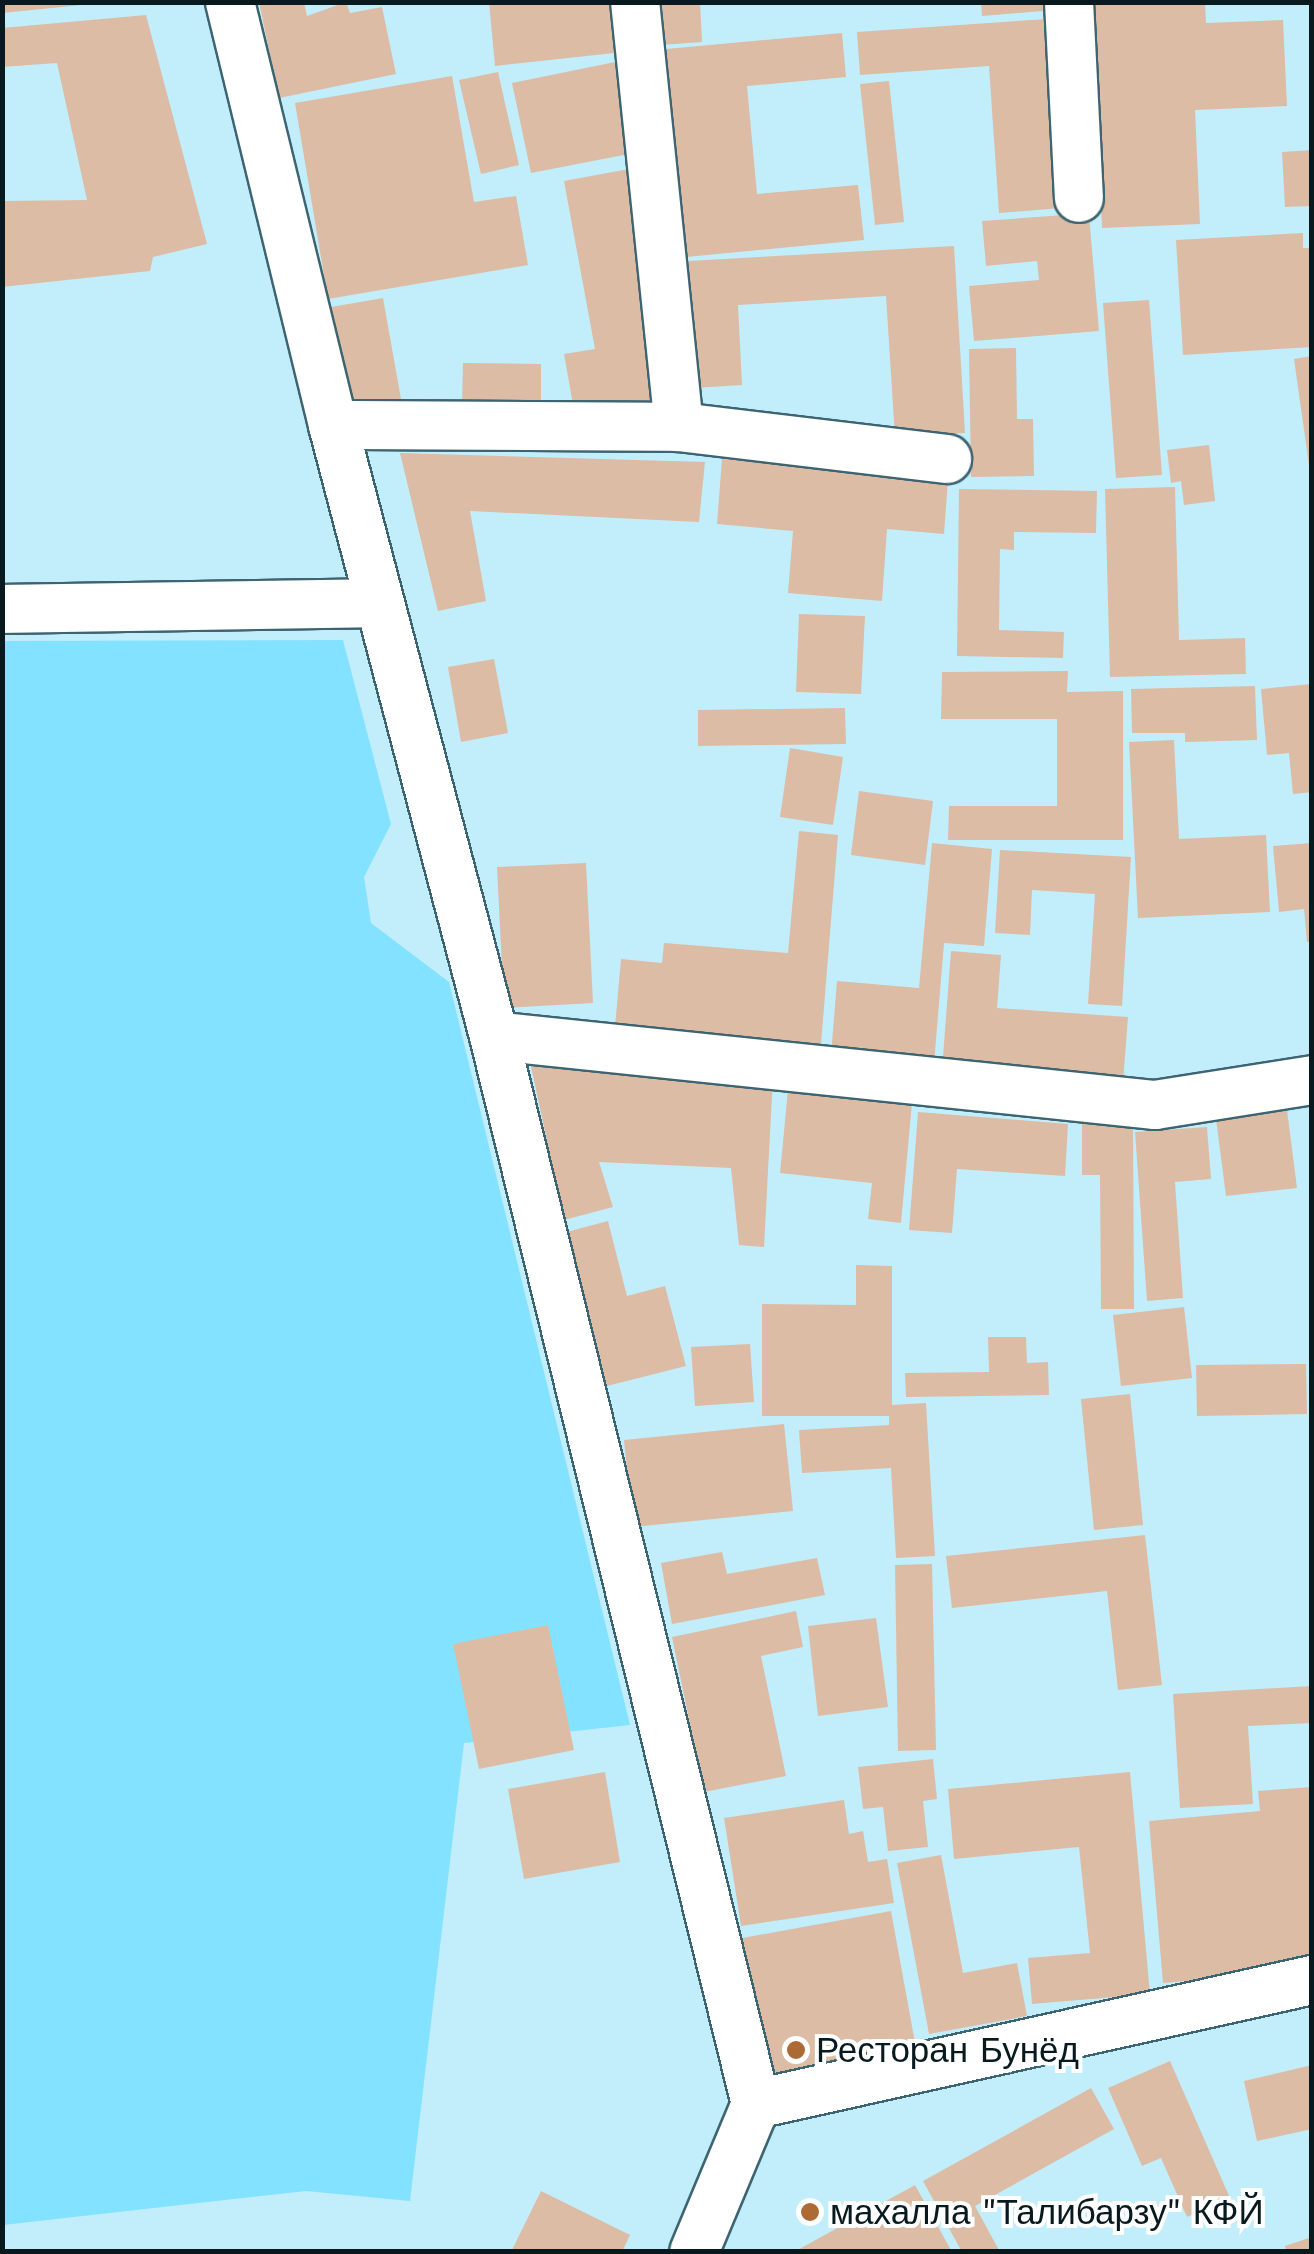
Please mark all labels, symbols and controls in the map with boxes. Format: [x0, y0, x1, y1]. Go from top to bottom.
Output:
place label: Ресторан Бунёд [816, 2029, 1079, 2071]
marker: Ресторан Бунёд [785, 2039, 807, 2061]
place label: махалла "Талибарзу" КФЙ [830, 2191, 1264, 2233]
marker: махалла "Талибарзу" КФЙ [799, 2201, 821, 2223]

